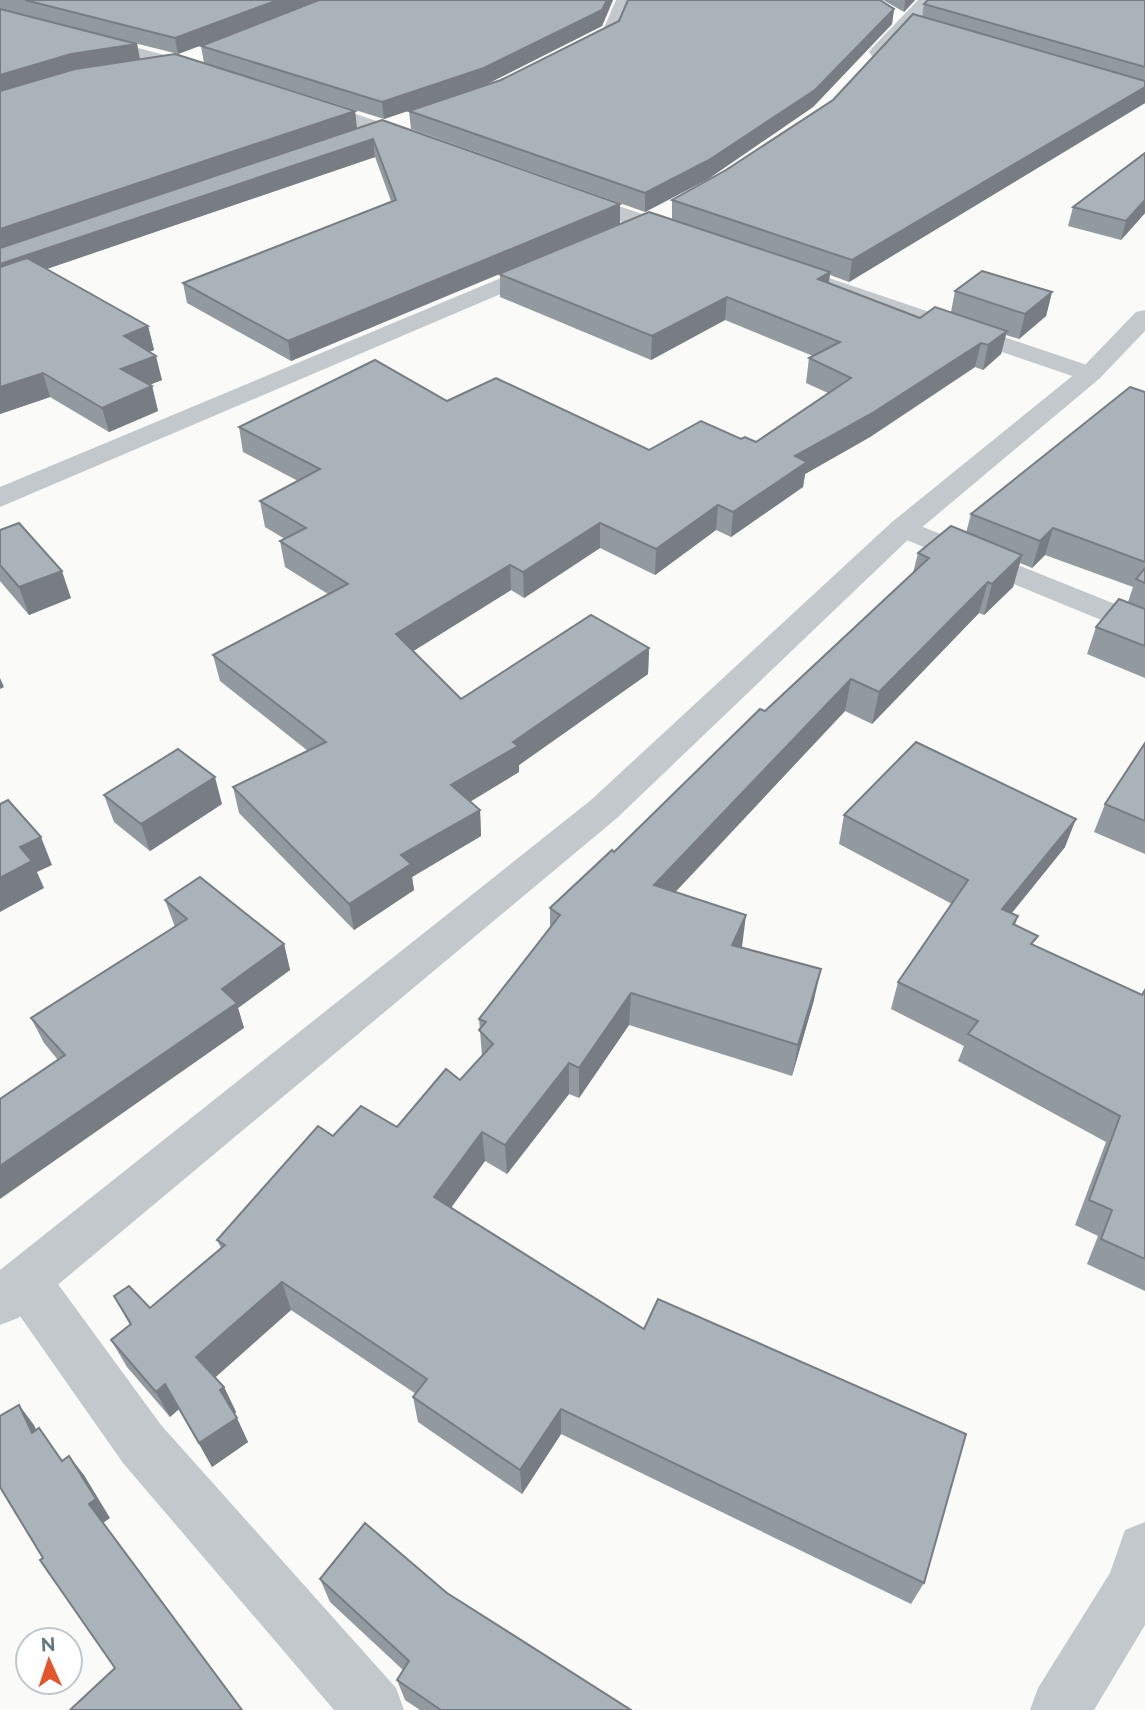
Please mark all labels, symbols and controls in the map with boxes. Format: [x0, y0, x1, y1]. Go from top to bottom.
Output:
north arrow [14, 1626, 84, 1696]
text: N [40, 1633, 56, 1655]

